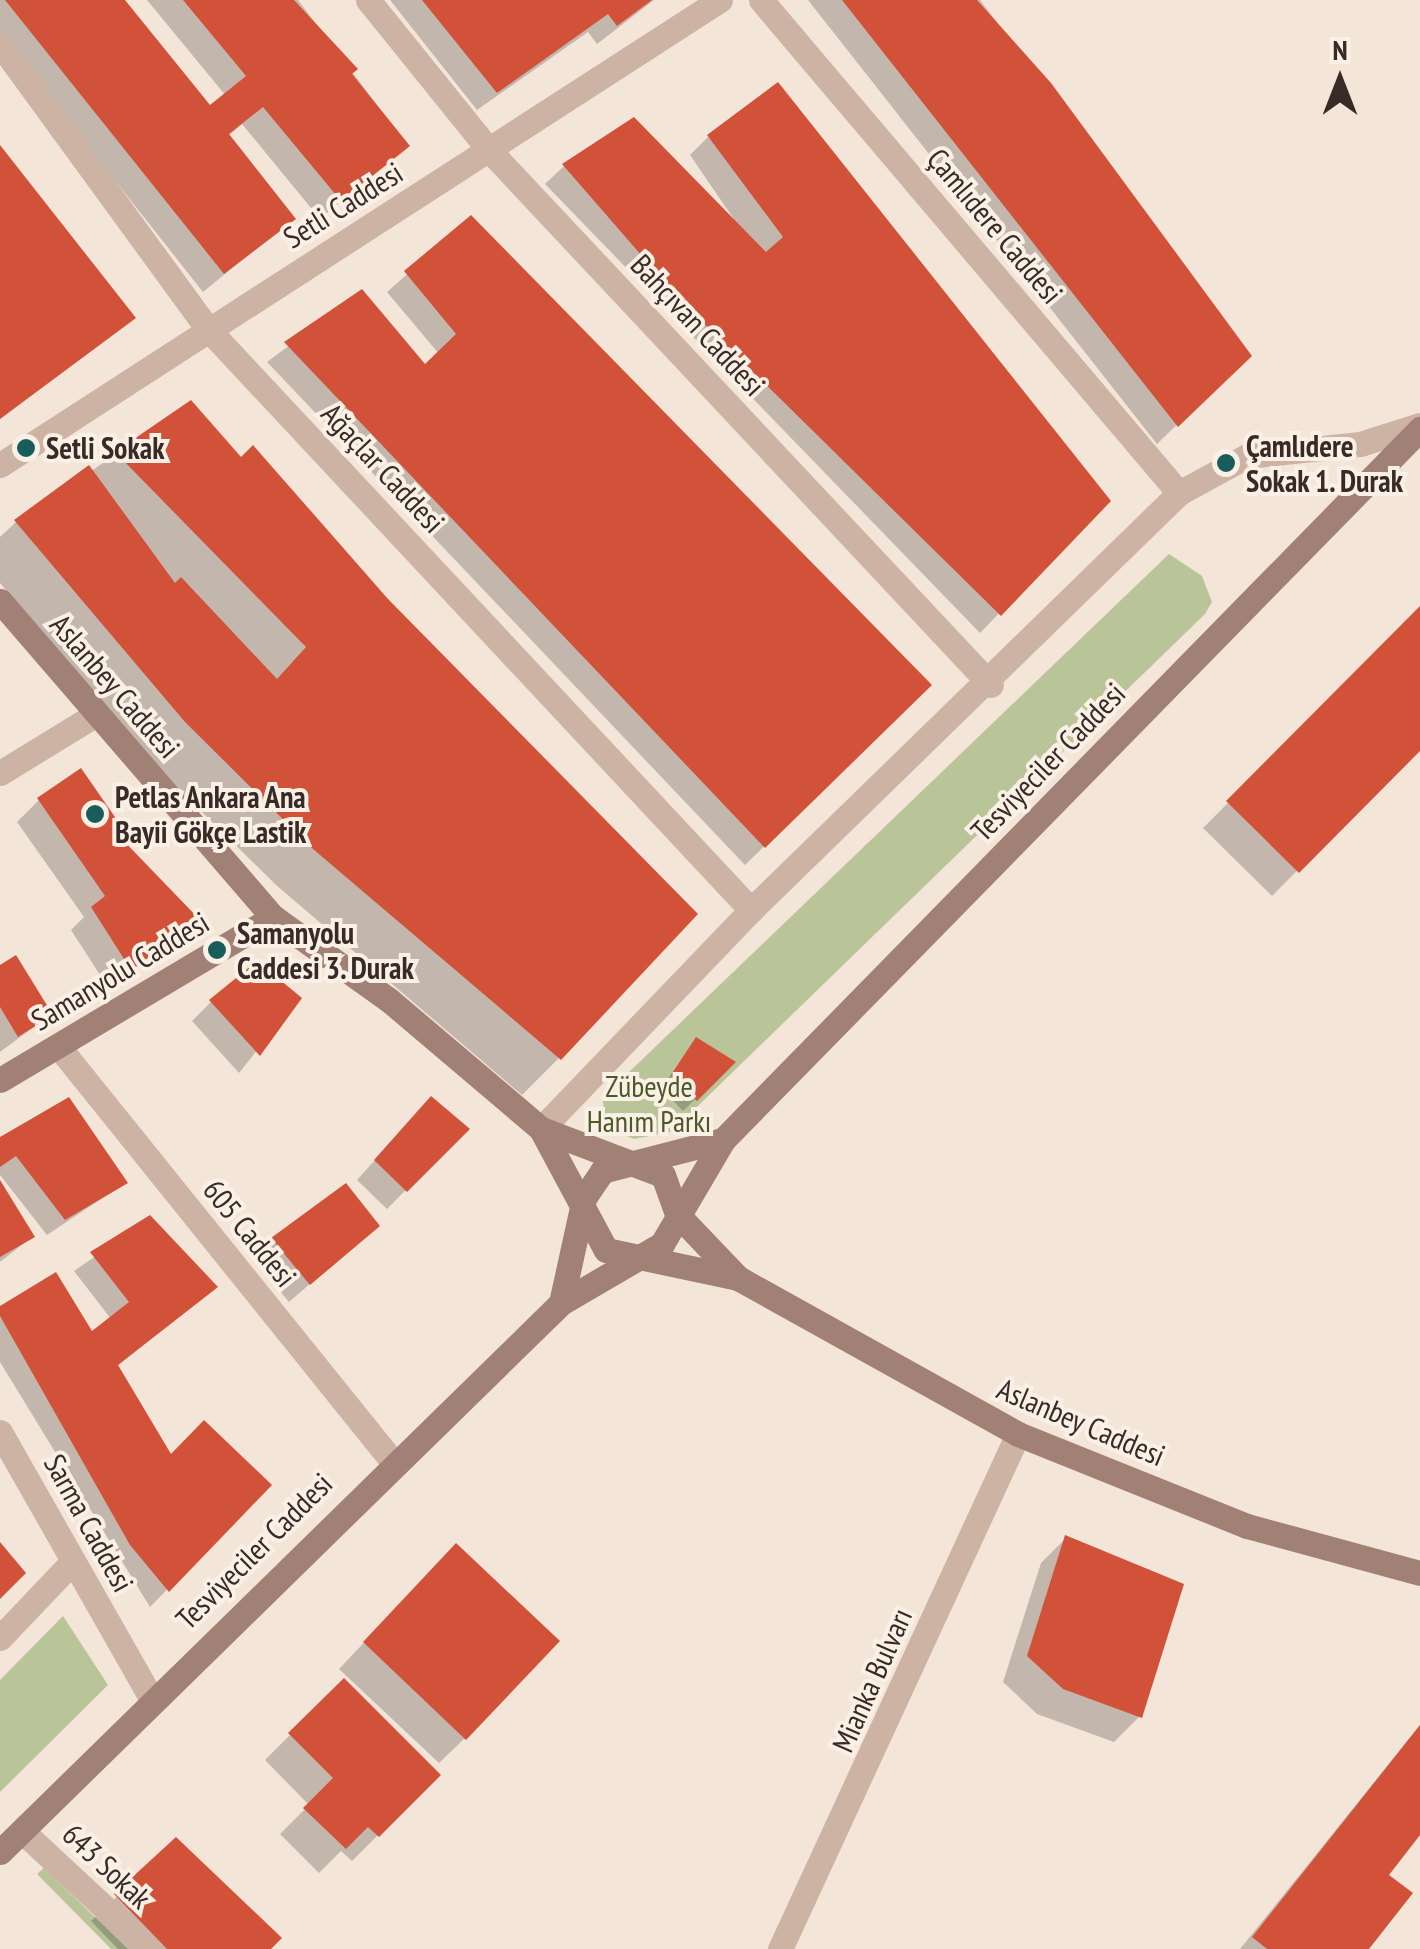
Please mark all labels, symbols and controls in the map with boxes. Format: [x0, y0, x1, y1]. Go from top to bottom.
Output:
north arrow [1290, 30, 1390, 130]
text: N [1332, 31, 1348, 68]
street label: Çamlıdere Caddesi [920, 141, 1070, 311]
street label: Setli Caddesi [277, 154, 409, 256]
street label: Bahçıvan Caddesi [623, 247, 773, 403]
street label: Ağaçlar Caddesi [314, 396, 452, 540]
place label: Çamlıdere Sokak 1. Durak [1246, 428, 1406, 498]
place label: Setli Sokak [46, 430, 165, 466]
marker: Setli Sokak [15, 437, 37, 459]
marker: Çamlıdere Sokak 1. Durak [1215, 452, 1237, 474]
street label: Aslanbey Caddesi [43, 606, 187, 766]
street label: Tesviyeciler Caddesi [964, 675, 1132, 849]
place label: Petlas Ankara Ana Bayii Gökçe Lastik [115, 779, 308, 850]
marker: Petlas Ankara Ana Bayii Gökçe Lastik [84, 803, 106, 825]
street label: Samanyolu Caddesi [25, 904, 215, 1038]
place label: Samanyolu Caddesi 3. Durak [237, 915, 416, 986]
marker: Samanyolu Caddesi 3. Durak [206, 939, 228, 961]
park label: Zübeyde Hanım Parkı [587, 1068, 711, 1138]
street label: 605 Caddesi [196, 1172, 304, 1294]
street label: Aslanbey Caddesi [991, 1370, 1171, 1474]
street label: Sarma Caddesi [37, 1448, 141, 1598]
street label: Tesviyeciler Caddesi [168, 1465, 340, 1637]
street label: Mianka Bulvarı [824, 1603, 920, 1757]
street label: 643 Sokak [55, 1816, 159, 1916]

